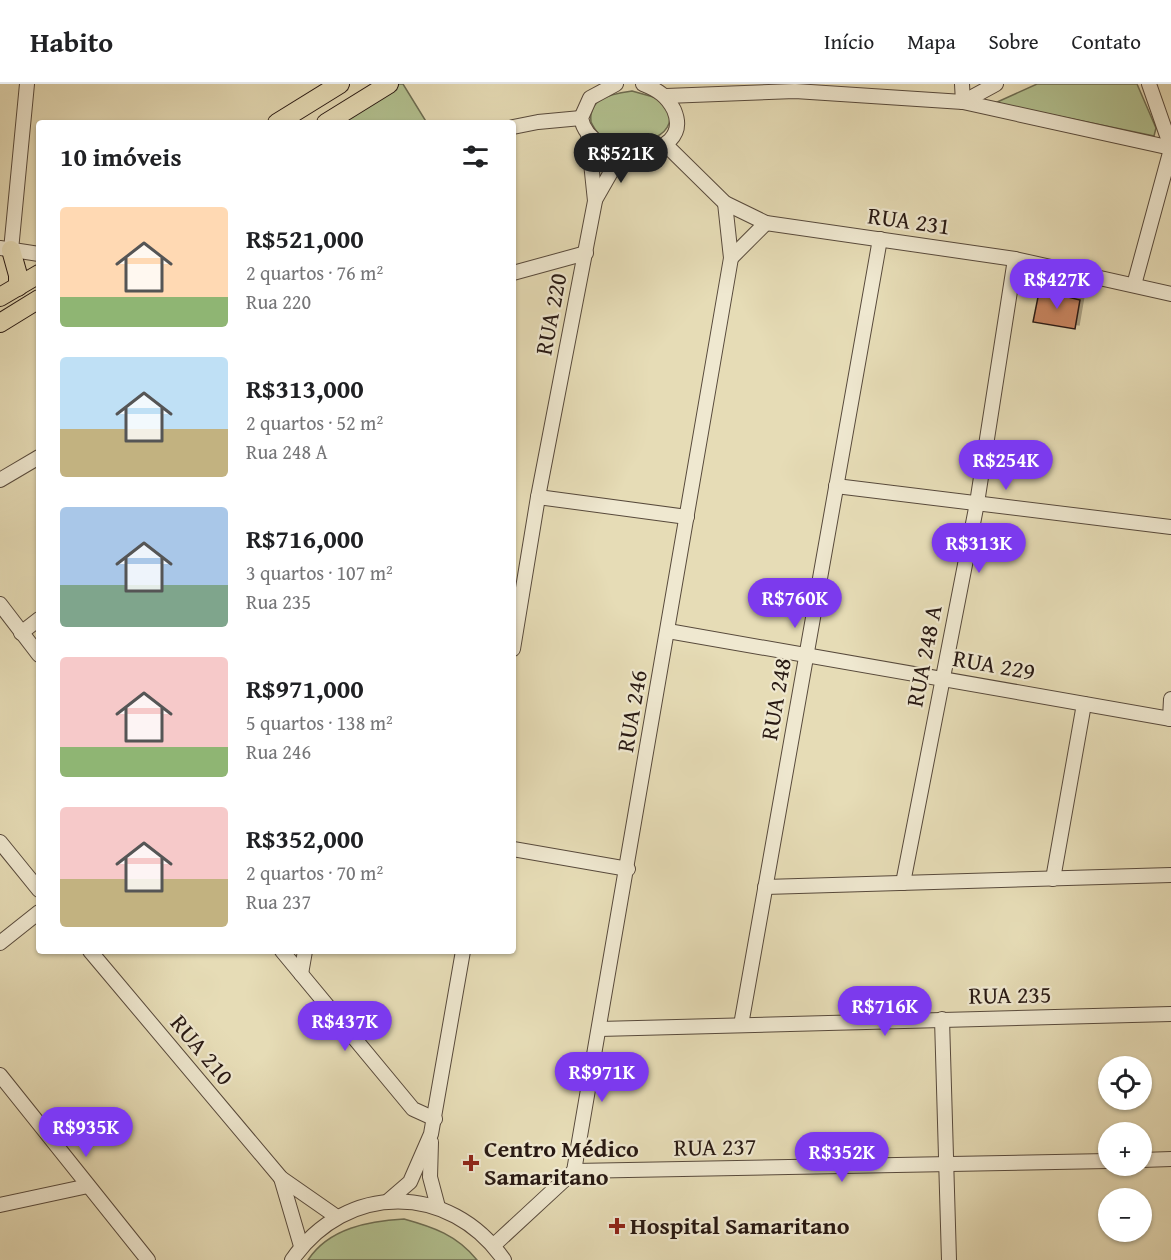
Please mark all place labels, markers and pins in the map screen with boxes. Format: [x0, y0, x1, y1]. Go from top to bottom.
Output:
pin: R$521K [572, 133, 670, 184]
pin: R$427K [1008, 259, 1106, 310]
pin: R$254K [957, 440, 1055, 491]
pin: R$313K [930, 523, 1028, 574]
pin: R$760K [746, 578, 844, 629]
pin: R$716K [836, 986, 934, 1037]
pin: R$437K [296, 1001, 394, 1052]
pin: R$971K [553, 1052, 651, 1103]
pin: R$935K [37, 1107, 135, 1158]
place label: Centro Médico Samaritano [484, 1131, 639, 1194]
pin: R$352K [793, 1132, 891, 1183]
marker: Centro Médico Samaritano [462, 1154, 480, 1172]
place label: Hospital Samaritano [630, 1208, 850, 1243]
marker: Hospital Samaritano [608, 1217, 626, 1235]

